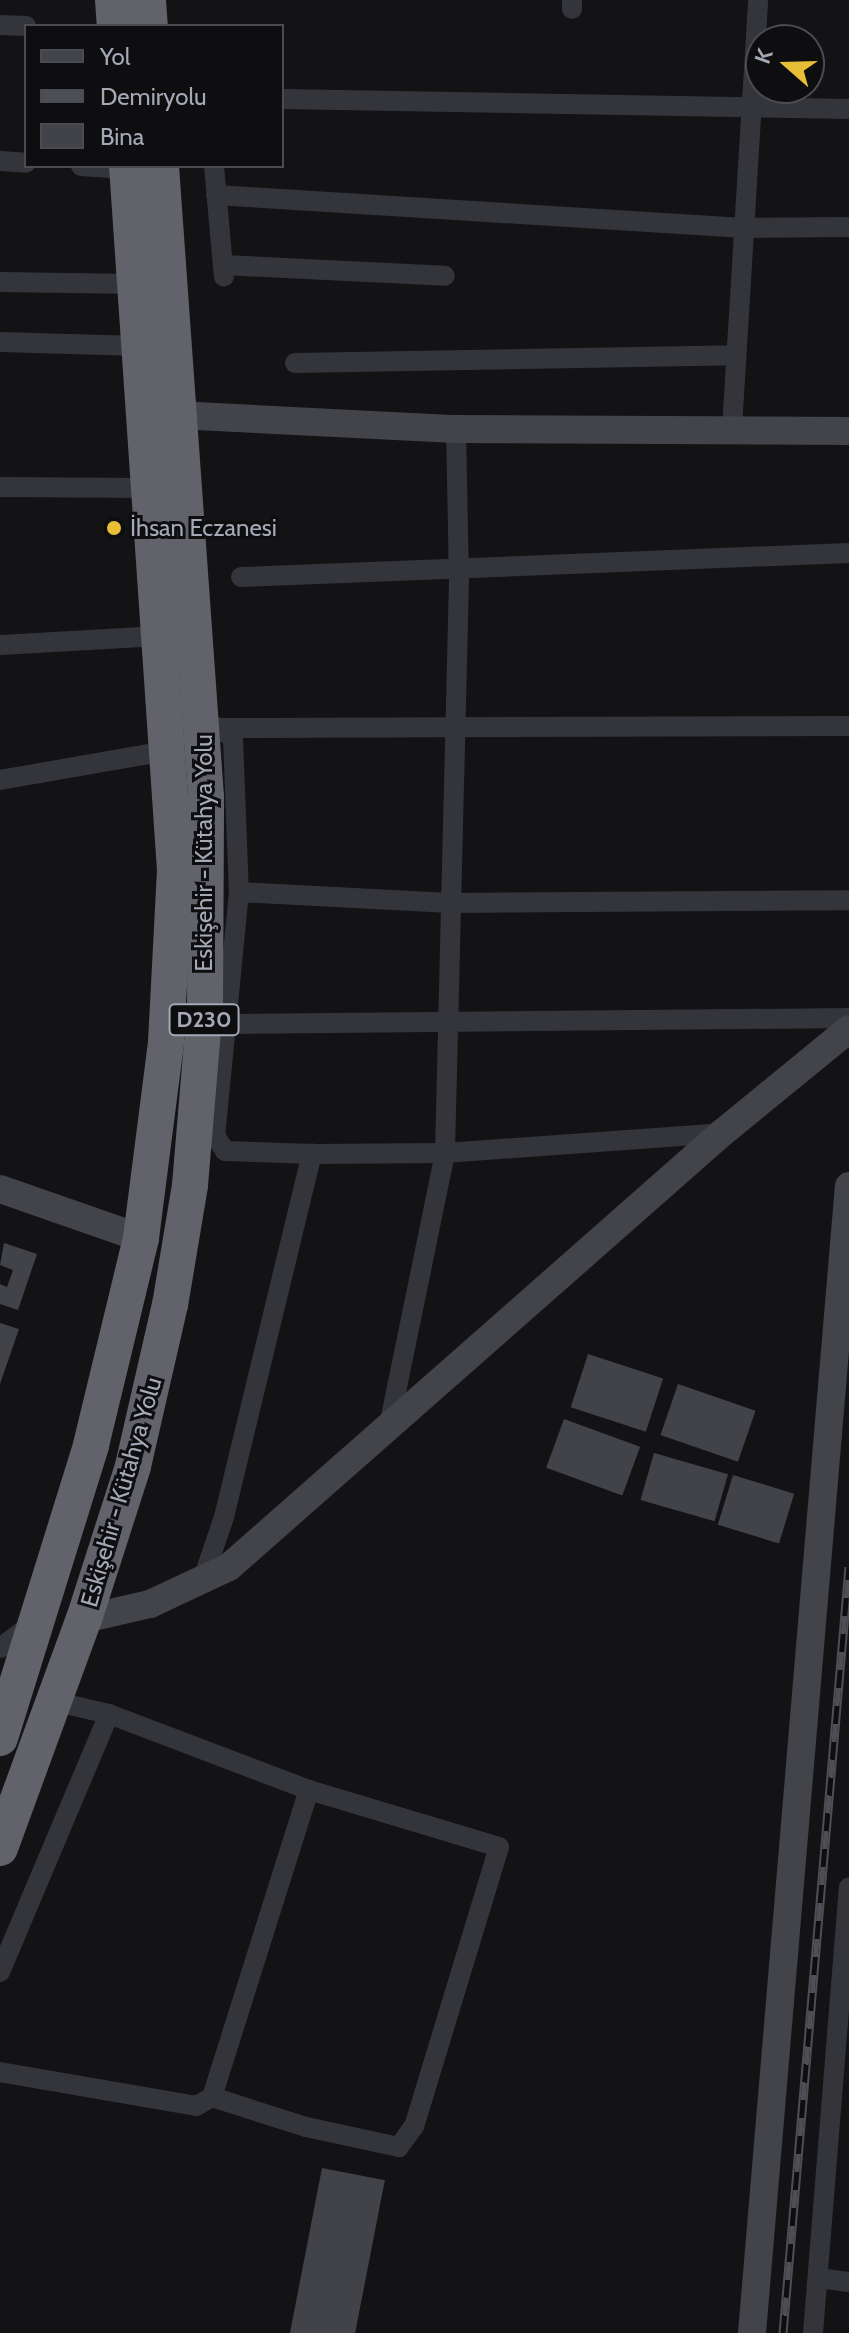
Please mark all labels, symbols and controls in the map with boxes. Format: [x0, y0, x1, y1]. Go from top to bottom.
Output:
legend [24, 24, 284, 168]
north arrow [745, 24, 825, 104]
text: Yol [100, 42, 130, 71]
text: K [749, 45, 779, 67]
text: Demiryolu [100, 82, 207, 111]
text: Bina [100, 122, 144, 151]
place label: İhsan Eczanesi [130, 514, 277, 542]
marker: İhsan Eczanesi [105, 519, 123, 537]
street label: Eskişehir - Kütahya Yolu [190, 734, 218, 972]
road number: D230 [168, 1002, 240, 1038]
street label: Eskişehir - Kütahya Yolu [74, 1374, 168, 1610]

